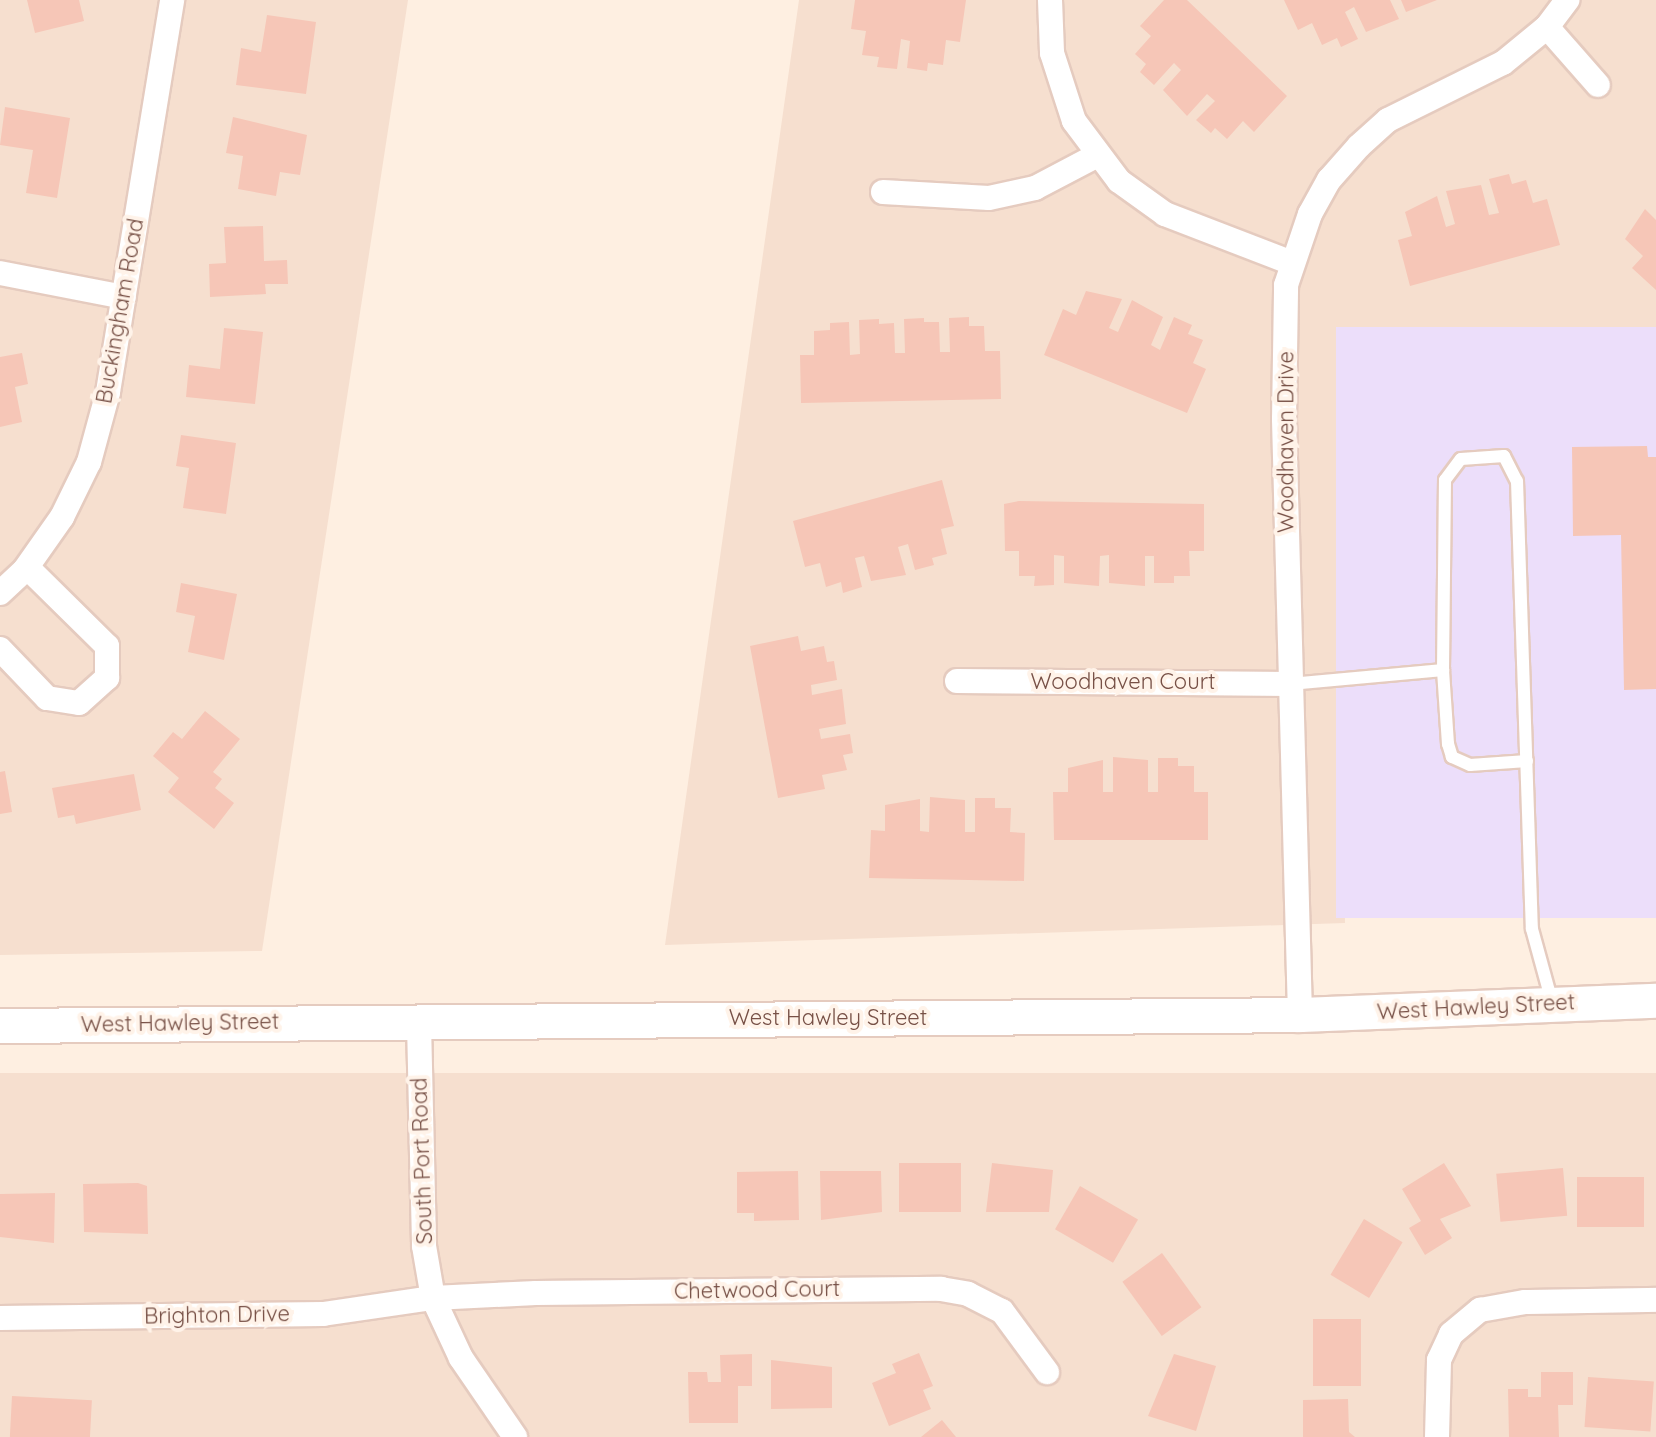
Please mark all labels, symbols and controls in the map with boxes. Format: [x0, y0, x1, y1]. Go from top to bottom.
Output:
street label: Buckingham Road [91, 216, 149, 406]
street label: Woodhaven Drive [1273, 351, 1299, 533]
street label: Woodhaven Court [1030, 669, 1216, 695]
street label: West Hawley Street [1376, 989, 1576, 1025]
street label: West Hawley Street [729, 1005, 927, 1031]
street label: West Hawley Street [81, 1008, 279, 1038]
street label: South Port Road [406, 1077, 438, 1245]
street label: Chetwood Court [674, 1275, 840, 1305]
street label: Brighton Drive [144, 1301, 290, 1329]

